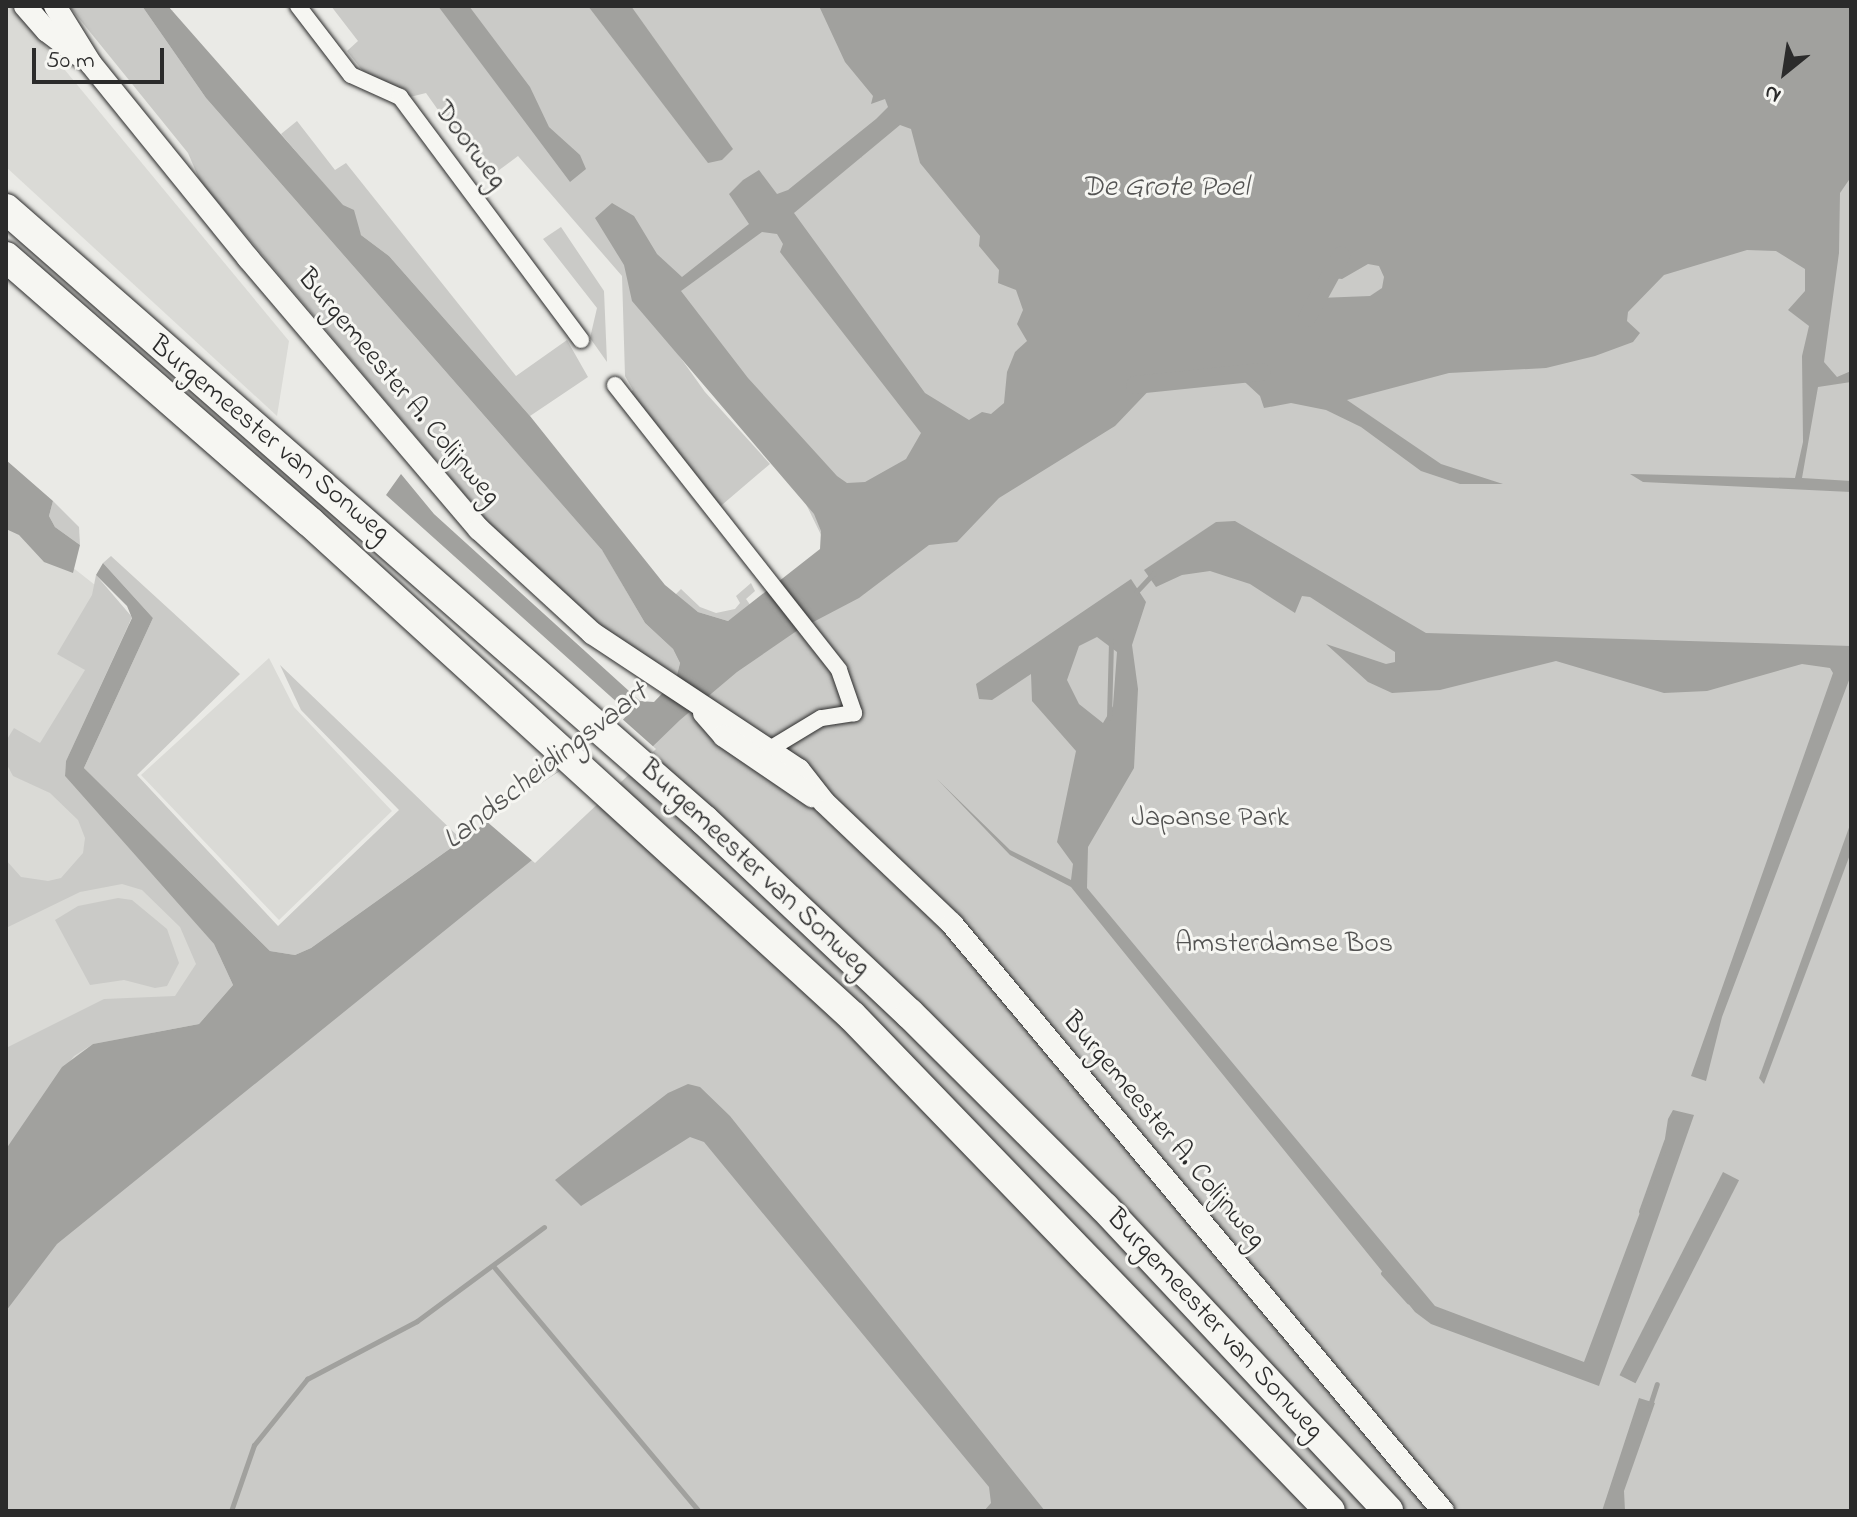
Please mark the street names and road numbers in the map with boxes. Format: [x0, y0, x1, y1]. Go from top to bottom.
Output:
street label: Doorweg [425, 95, 513, 197]
street label: Burgemeester A. Colijnweg [289, 263, 507, 513]
street label: Burgemeester van Sonweg [142, 329, 396, 551]
street label: Burgemeester van Sonweg [631, 753, 877, 985]
street label: Burgemeester A. Colijnweg [1054, 1006, 1272, 1256]
street label: Burgemeester van Sonweg [1098, 1202, 1330, 1448]

